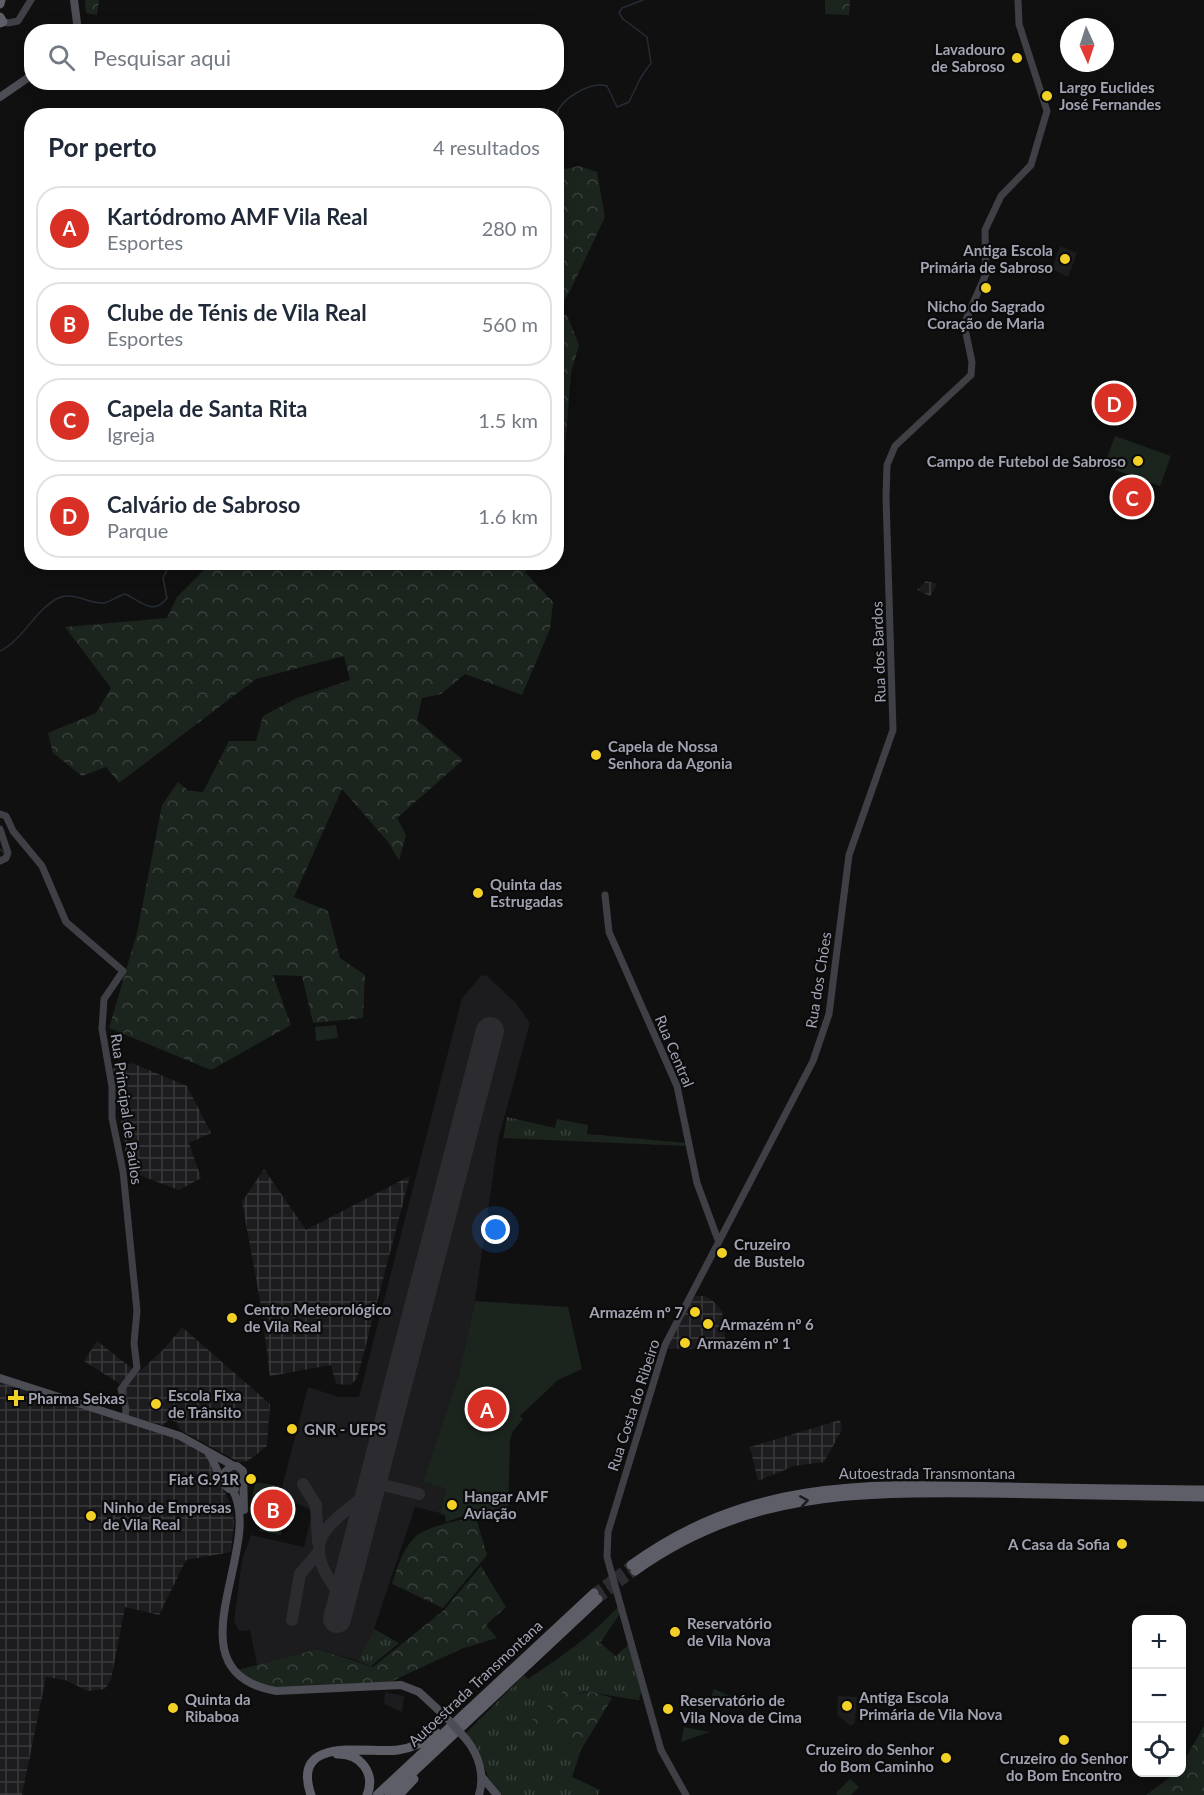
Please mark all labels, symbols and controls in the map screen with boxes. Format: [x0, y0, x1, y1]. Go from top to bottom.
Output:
north arrow [1060, 18, 1114, 72]
search box [24, 24, 564, 90]
place label: Lavadouro de Sabroso [931, 40, 1005, 75]
icon: search [45, 41, 78, 74]
text: Pesquisar aqui [93, 44, 231, 71]
marker: Lavadouro de Sabroso [1010, 51, 1024, 65]
place label: Largo Euclides José Fernandes [1059, 78, 1162, 113]
marker: Largo Euclides José Fernandes [1040, 89, 1054, 103]
text: Por perto [48, 131, 157, 163]
text: 4 resultados [433, 135, 540, 159]
text: Kartódromo AMF Vila Real [107, 203, 368, 230]
text: A [63, 216, 76, 240]
text: 280 m [482, 216, 538, 240]
text: Esportes [107, 230, 183, 254]
place label: Antiga Escola Primária de Sabroso [920, 241, 1053, 276]
marker: Antiga Escola Primária de Sabroso [1058, 252, 1072, 266]
marker: Nicho do Sagrado Coração de Maria [979, 281, 993, 295]
place label: Nicho do Sagrado Coração de Maria [927, 297, 1045, 332]
text: Clube de Ténis de Vila Real [107, 299, 367, 326]
text: B [63, 312, 76, 336]
text: 560 m [482, 312, 538, 336]
text: Esportes [107, 326, 183, 350]
pin: D [1094, 380, 1134, 426]
text: Capela de Santa Rita [107, 395, 308, 422]
text: C [63, 408, 76, 432]
text: 1.5 km [478, 408, 538, 432]
text: Igreja [107, 422, 155, 446]
place label: Campo de Futebol de Sabroso [927, 452, 1126, 470]
marker: Campo de Futebol de Sabroso [1131, 454, 1145, 468]
pin: C [1112, 474, 1152, 520]
text: Calvário de Sabroso [107, 491, 300, 518]
text: D [62, 504, 77, 528]
text: 1.6 km [478, 504, 538, 528]
text: Parque [107, 518, 168, 542]
street label: Rua dos Bardos [867, 601, 889, 703]
place label: Capela de Nossa Senhora da Agonia [608, 737, 732, 772]
marker: Capela de Nossa Senhora da Agonia [589, 748, 603, 762]
place label: Quinta das Estrugadas [490, 875, 563, 910]
marker: Quinta das Estrugadas [471, 886, 485, 900]
street label: Rua dos Chões [802, 931, 834, 1029]
street label: Rua Central [652, 1012, 698, 1090]
street label: Rua Principal de Paúlos [107, 1032, 147, 1186]
your location [481, 1215, 510, 1244]
place label: Cruzeiro de Bustelo [734, 1235, 805, 1270]
marker: Cruzeiro de Bustelo [715, 1246, 729, 1260]
place label: Centro Meteorológico de Vila Real [244, 1300, 391, 1335]
place label: Armazém nº 7 [588, 1303, 683, 1321]
marker: Armazém nº 7 [688, 1305, 702, 1319]
marker: Centro Meteorológico de Vila Real [225, 1311, 239, 1325]
place label: Armazém nº 6 [719, 1315, 814, 1333]
marker: Armazém nº 6 [701, 1317, 715, 1331]
place label: Armazém nº 1 [696, 1334, 791, 1352]
marker: Armazém nº 1 [678, 1336, 692, 1350]
street label: Rua Costa do Ribeiro [603, 1337, 663, 1473]
place label: Escola Fixa de Trânsito [168, 1386, 242, 1421]
pin: A [468, 1386, 506, 1432]
place label: Pharma Seixas [28, 1389, 125, 1407]
marker: Pharma Seixas [9, 1391, 23, 1405]
marker: Escola Fixa de Trânsito [149, 1397, 163, 1411]
place label: GNR - UEPS [304, 1420, 386, 1438]
marker: GNR - UEPS [285, 1422, 299, 1436]
street label: Autoestrada Transmontana [839, 1464, 1015, 1482]
place label: Fiat G.91R [168, 1470, 239, 1488]
marker: Fiat G.91R [244, 1472, 258, 1486]
pin: B [254, 1486, 292, 1532]
place label: Hangar AMF Aviação [463, 1487, 549, 1522]
one-way arrow [799, 1495, 809, 1508]
place label: Ninho de Empresas de Vila Real [103, 1498, 232, 1533]
marker: Hangar AMF Aviação [445, 1498, 459, 1512]
marker: Ninho de Empresas de Vila Real [84, 1509, 98, 1523]
place label: A Casa da Sofia [1007, 1535, 1110, 1553]
marker: A Casa da Sofia [1115, 1537, 1129, 1551]
place label: Reservatório de Vila Nova [687, 1614, 772, 1649]
map controls [1132, 1615, 1186, 1777]
button: + [1132, 1615, 1186, 1669]
street label: Autoestrada Transmontana [404, 1616, 546, 1750]
marker: Reservatório de Vila Nova [668, 1625, 682, 1639]
button: − [1132, 1669, 1186, 1723]
place label: Antiga Escola Primária de Vila Nova [858, 1688, 1002, 1723]
place label: Quinta da Ribaboa [185, 1690, 251, 1725]
place label: Reservatório de Vila Nova de Cima [679, 1691, 802, 1726]
marker: Antiga Escola Primária de Vila Nova [840, 1699, 854, 1713]
marker: Quinta da Ribaboa [166, 1701, 180, 1715]
marker: Reservatório de Vila Nova de Cima [661, 1702, 675, 1716]
button: locate [1132, 1723, 1186, 1777]
marker: Cruzeiro do Senhor do Bom Encontro [1057, 1733, 1071, 1747]
place label: Cruzeiro do Senhor do Bom Caminho [806, 1740, 934, 1775]
place label: Cruzeiro do Senhor do Bom Encontro [1000, 1749, 1129, 1784]
marker: Cruzeiro do Senhor do Bom Caminho [939, 1751, 953, 1765]

